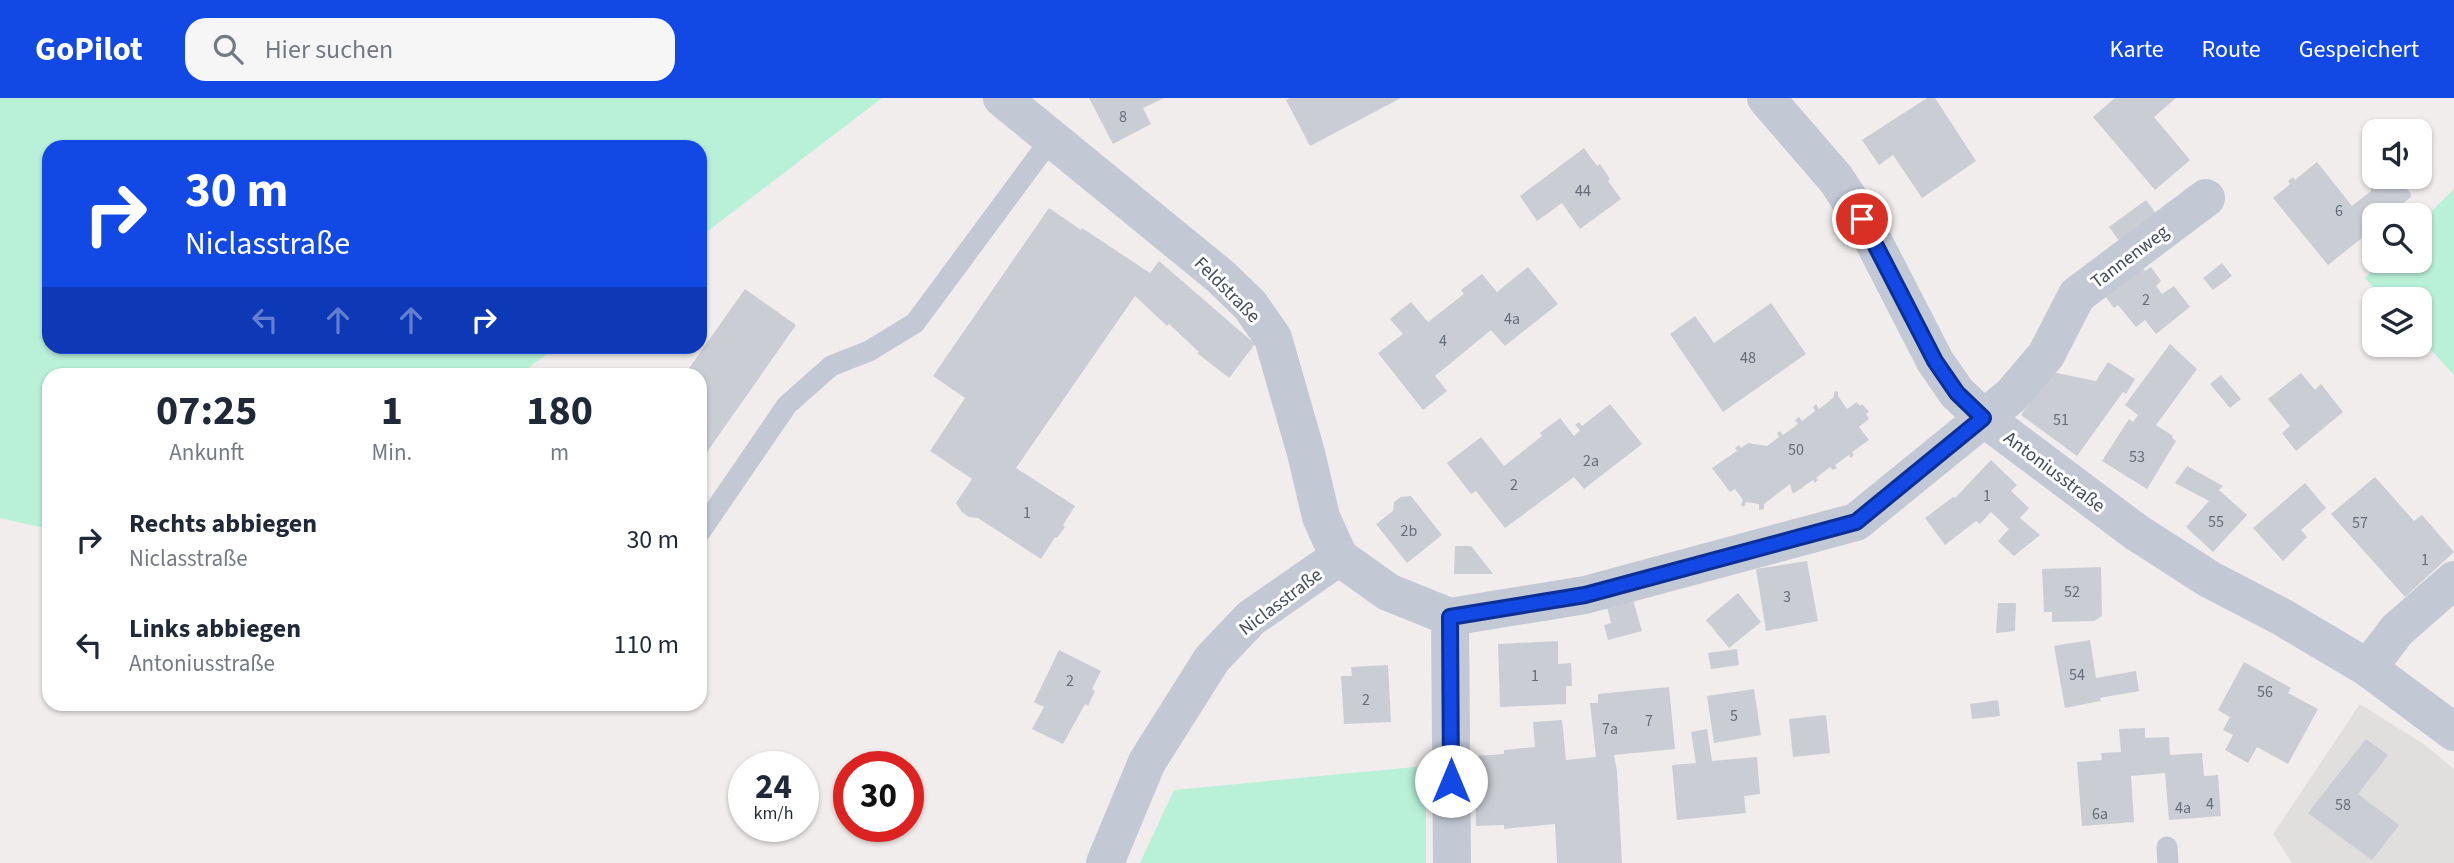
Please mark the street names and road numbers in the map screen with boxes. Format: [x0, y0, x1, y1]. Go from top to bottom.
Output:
street label: Tannenweg [2085, 219, 2175, 295]
street label: Feldstraße [1188, 251, 1266, 329]
street label: Antoniusstraße [1998, 425, 2110, 519]
street label: Niclasstraße [1234, 562, 1328, 643]

